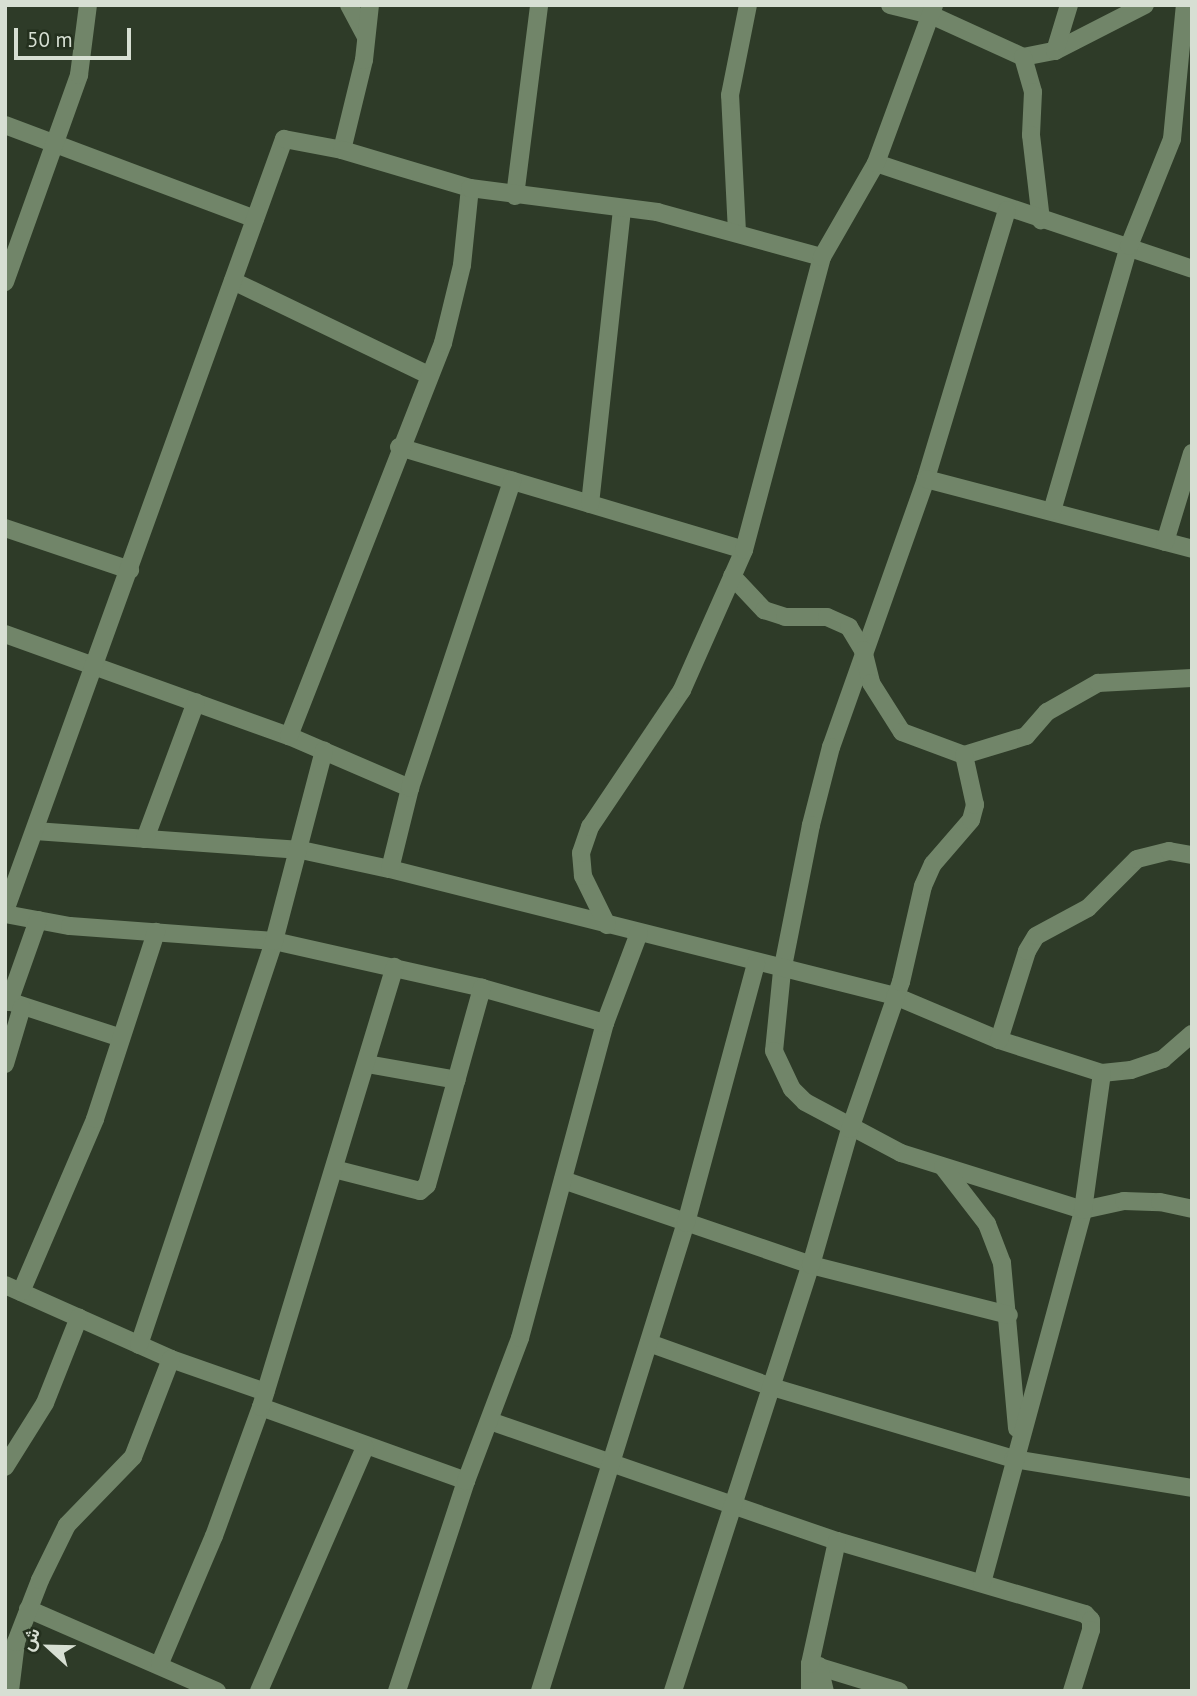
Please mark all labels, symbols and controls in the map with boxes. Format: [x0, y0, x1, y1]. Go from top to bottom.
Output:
scale bar [18, 14, 135, 58]
text: 50 m [27, 26, 73, 53]
north arrow [14, 1612, 84, 1682]
text: ش [14, 1624, 45, 1654]

